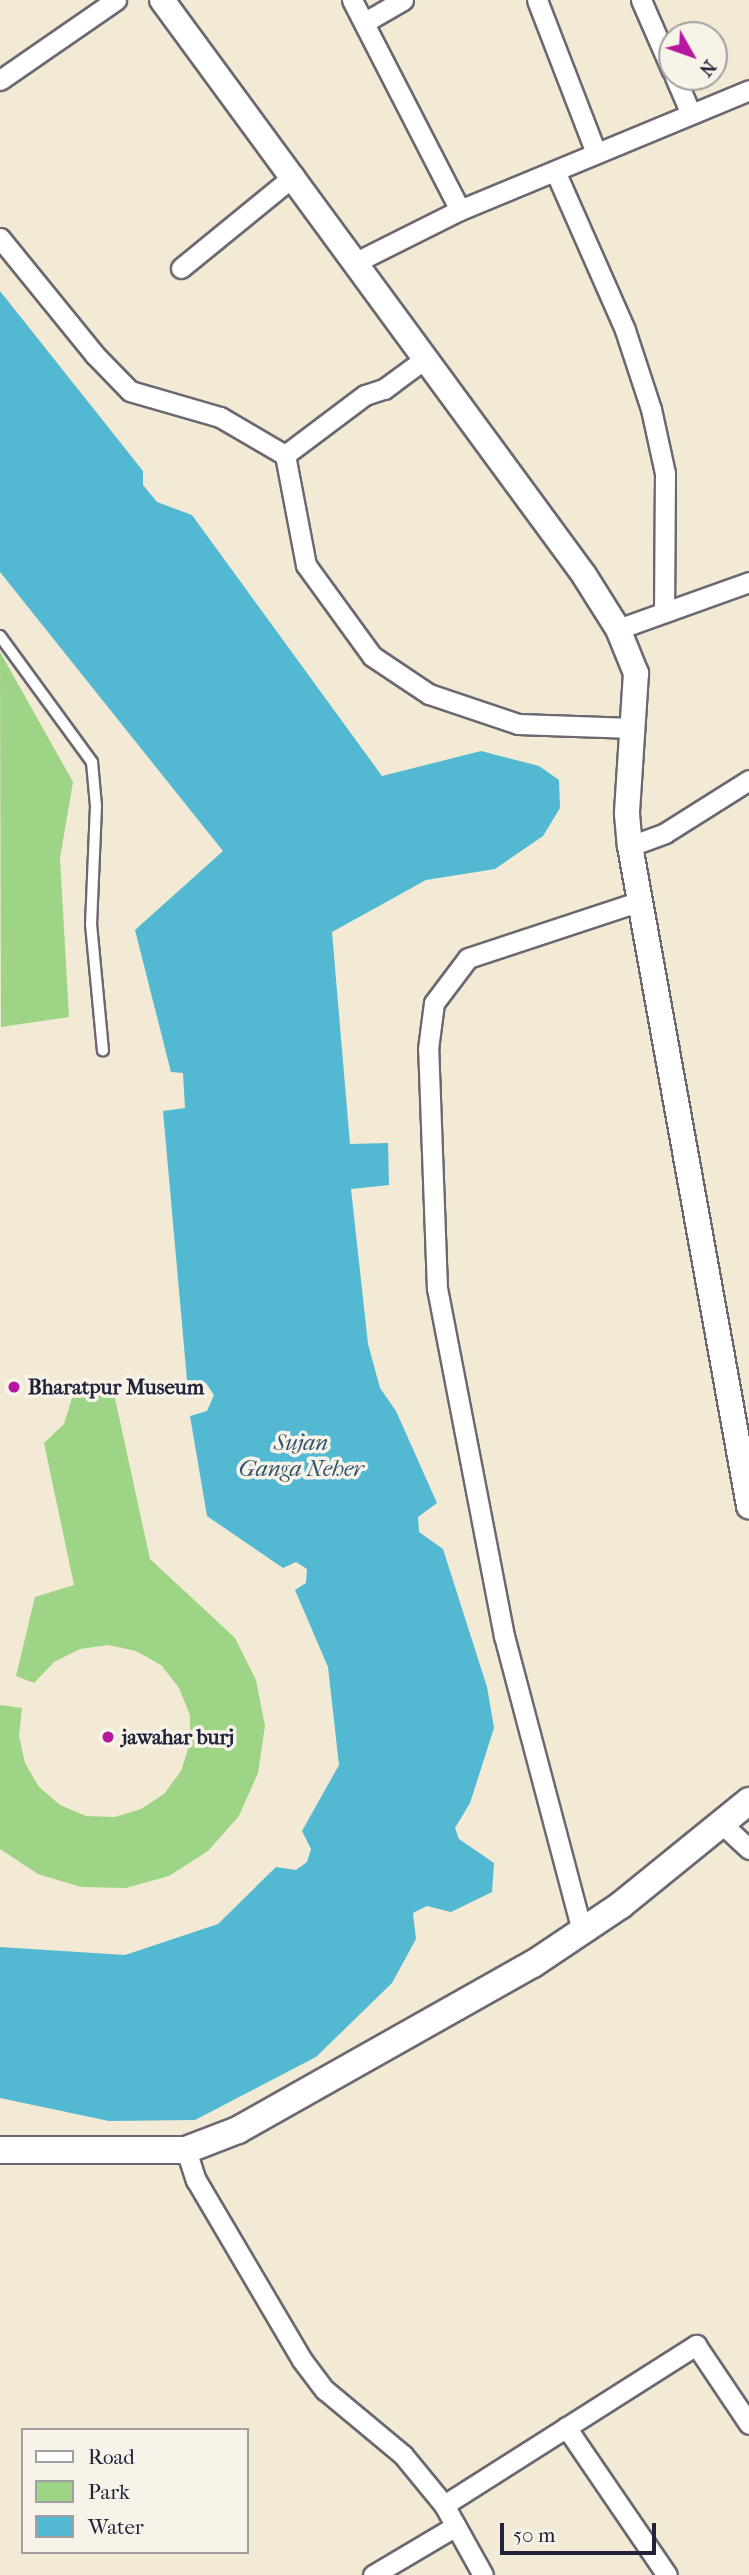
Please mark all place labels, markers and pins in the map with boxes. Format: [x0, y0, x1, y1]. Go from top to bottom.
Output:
place label: Bharatpur Museum [28, 1374, 204, 1400]
marker: Bharatpur Museum [6, 1379, 22, 1395]
place label: jawahar burj [122, 1724, 234, 1750]
marker: jawahar burj [100, 1729, 116, 1745]

